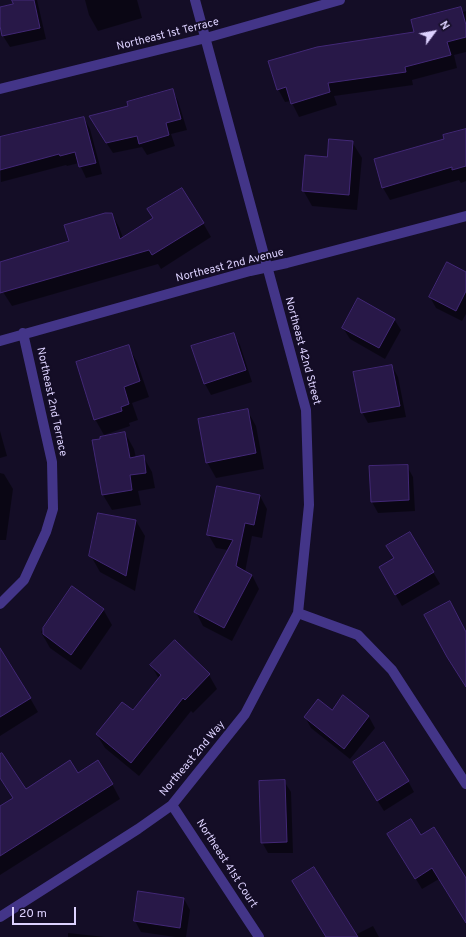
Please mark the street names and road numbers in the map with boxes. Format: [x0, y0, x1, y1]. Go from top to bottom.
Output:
street label: Northeast 1st Terrace [115, 16, 221, 54]
street label: Northeast 2nd Avenue [175, 246, 285, 286]
street label: Northeast 42nd Street [281, 296, 323, 406]
street label: Northeast 2nd Terrace [33, 346, 69, 458]
street label: Northeast 2nd Way [158, 719, 228, 799]
street label: Northeast 41st Court [192, 817, 260, 911]

